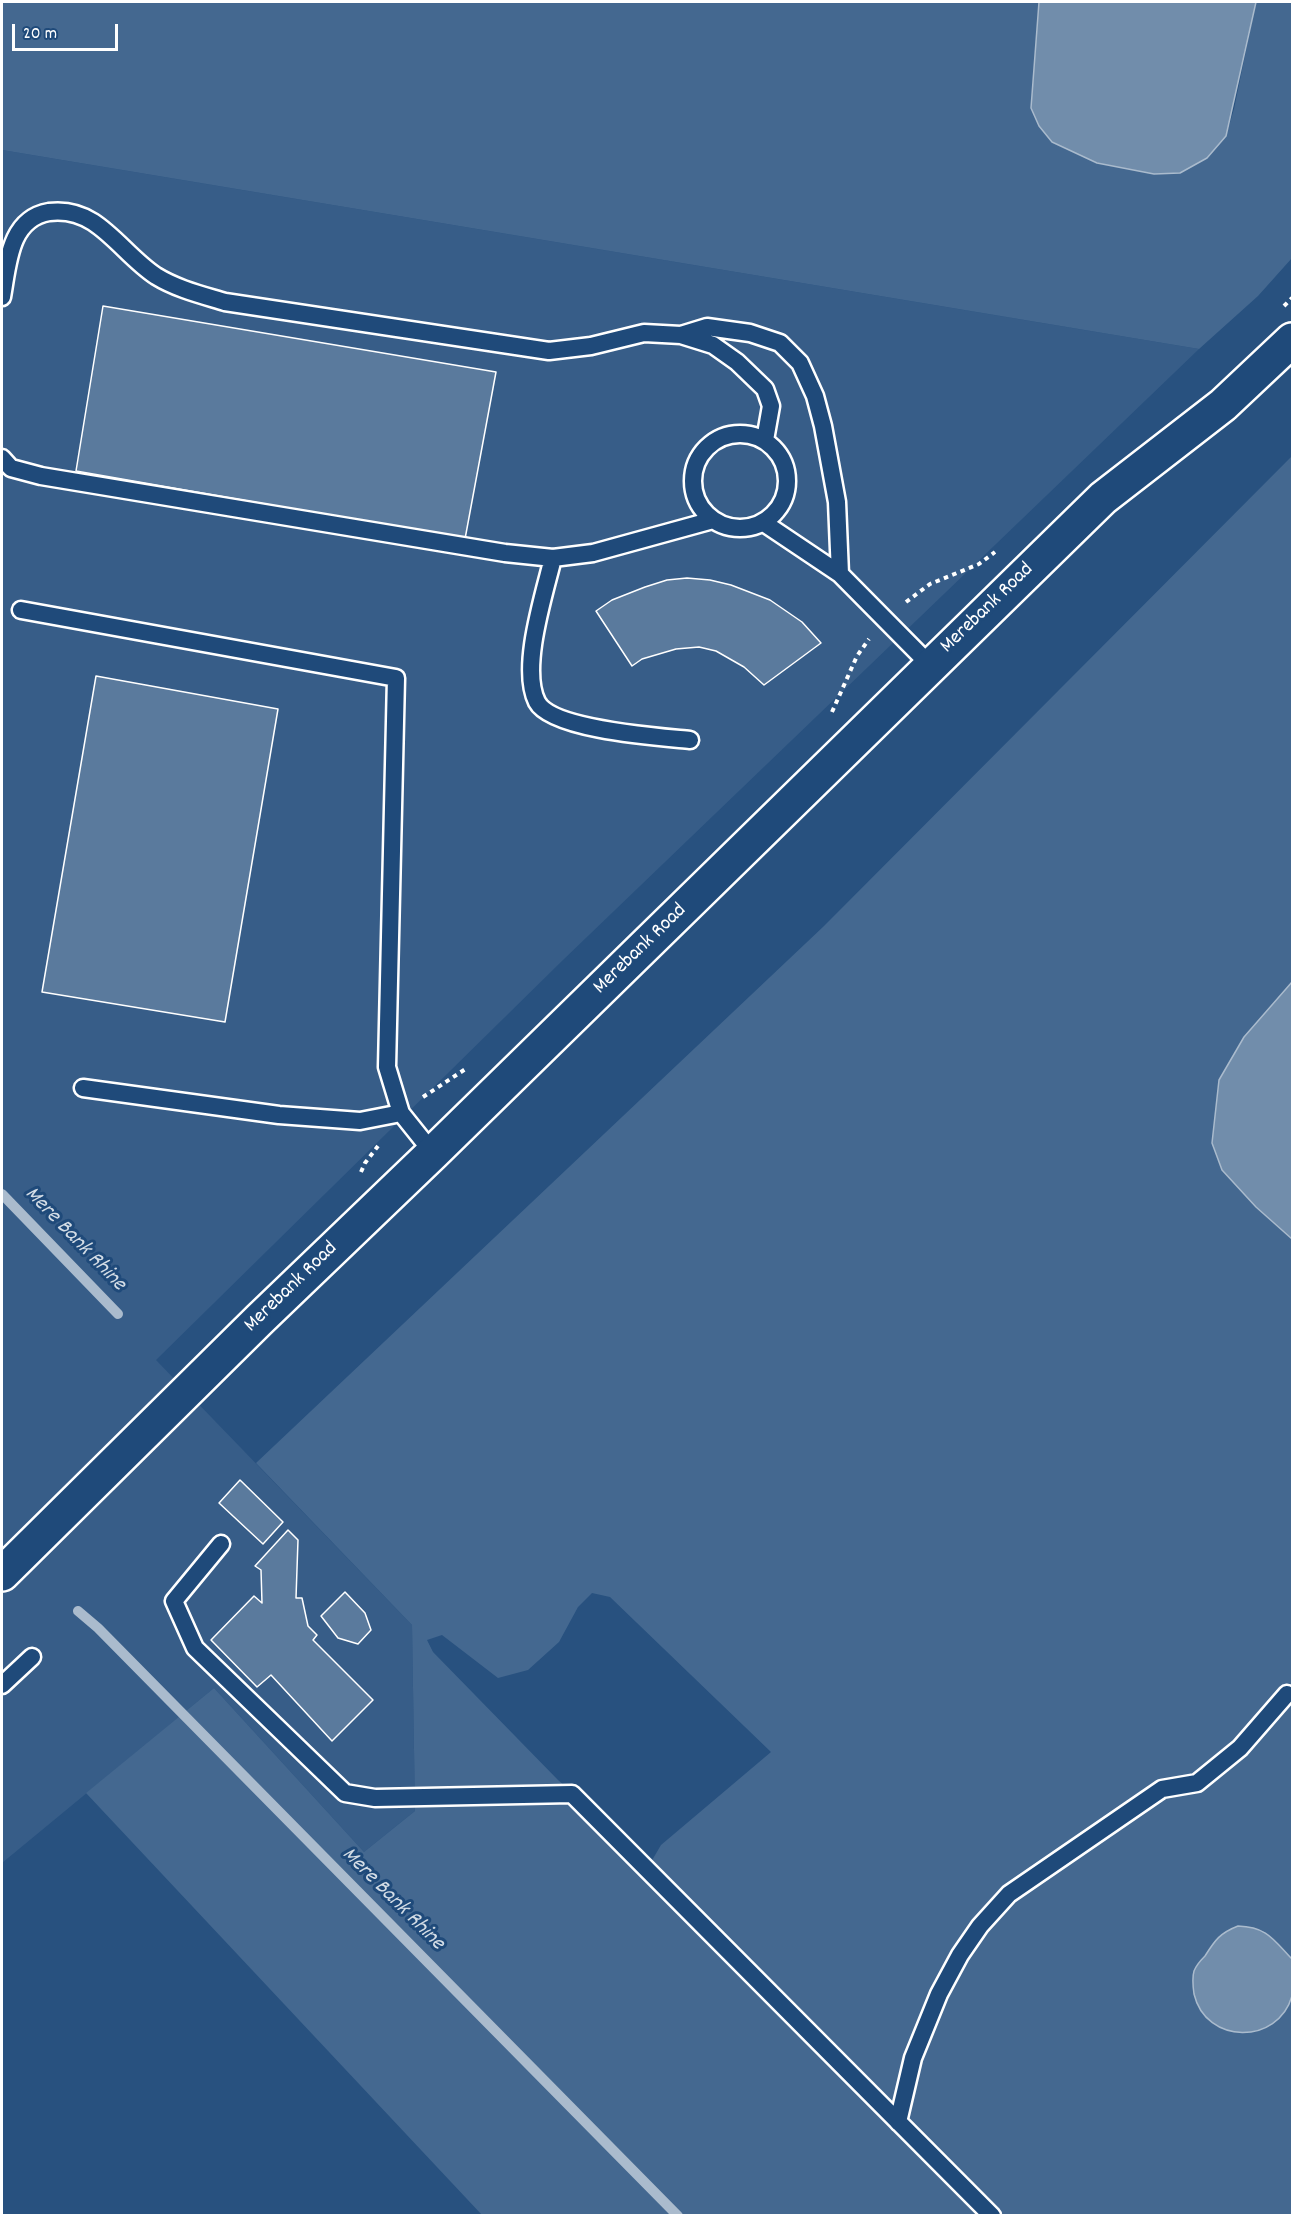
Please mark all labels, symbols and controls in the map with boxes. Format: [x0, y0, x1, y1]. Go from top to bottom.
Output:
scale bar [15, 12, 122, 50]
text: 20 m [23, 22, 57, 47]
street label: Merebank Road [936, 558, 1040, 660]
street label: Merebank Road [589, 899, 693, 1001]
water label: Mere Bank Rhine [18, 1182, 130, 1298]
street label: Merebank Road [240, 1237, 344, 1339]
water label: Mere Bank Rhine [335, 1843, 449, 1957]

